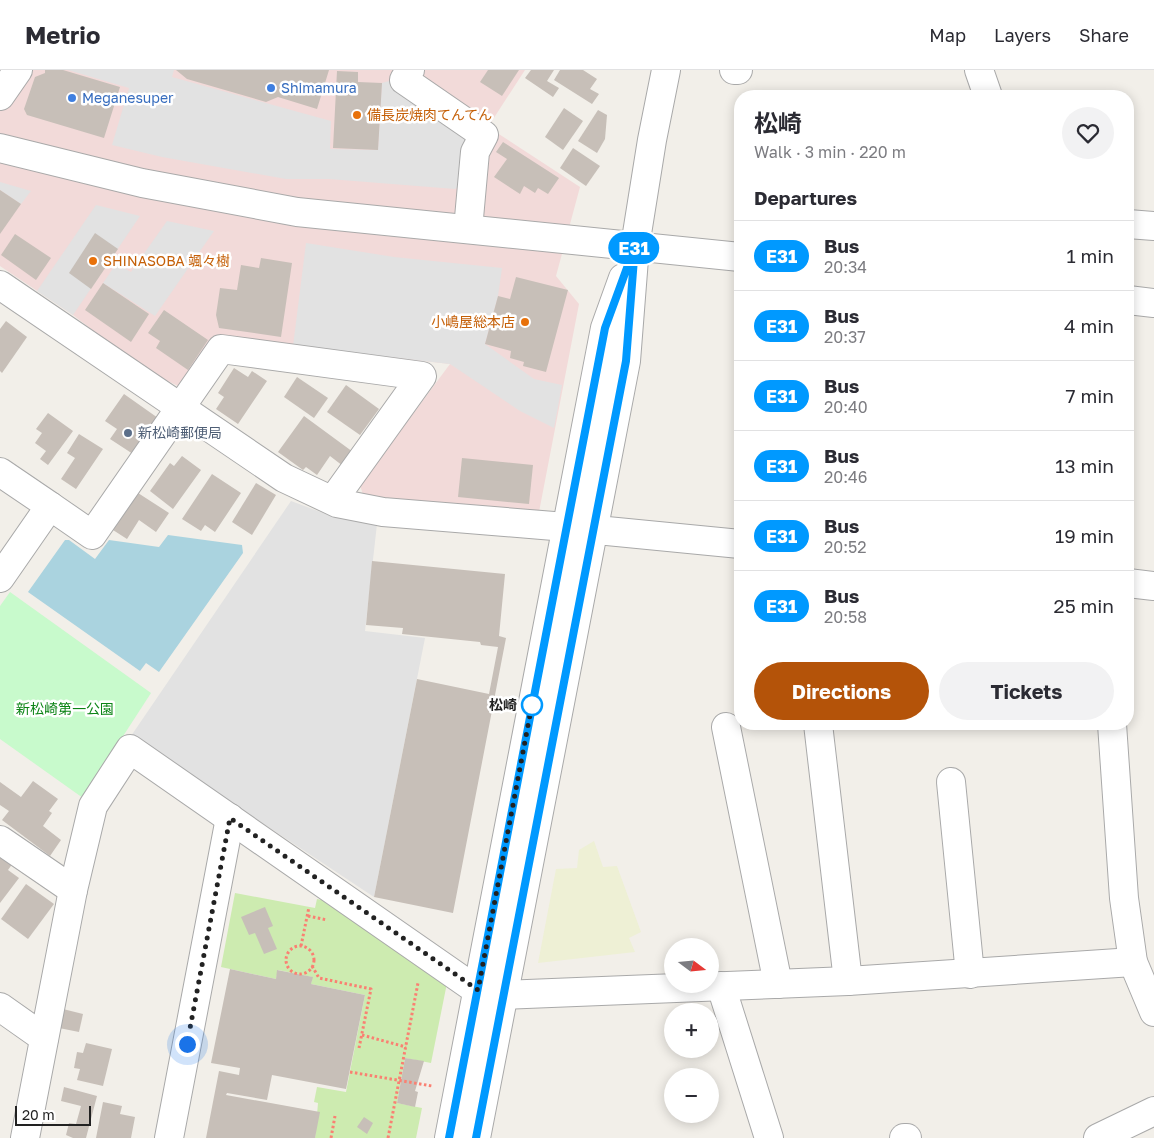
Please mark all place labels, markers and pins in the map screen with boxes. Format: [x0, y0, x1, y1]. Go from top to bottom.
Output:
place label: Shimamura [281, 79, 357, 96]
marker: Shimamura [265, 82, 277, 94]
place label: Meganesuper [82, 89, 174, 106]
marker: Meganesuper [66, 92, 78, 104]
place label: 備長炭焼肉てんてん [367, 106, 492, 123]
marker: 備長炭焼肉てんてん [351, 109, 363, 121]
place label: SHINASOBA 颯々樹 [103, 252, 230, 269]
marker: SHINASOBA 颯々樹 [87, 255, 99, 267]
place label: 小嶋屋総本店 [431, 313, 515, 330]
marker: 小嶋屋総本店 [519, 316, 531, 328]
place label: 新松崎郵便局 [138, 424, 222, 441]
marker: 新松崎郵便局 [122, 427, 134, 439]
marker: 松崎 [521, 694, 543, 716]
place label: 松崎 [489, 696, 517, 713]

